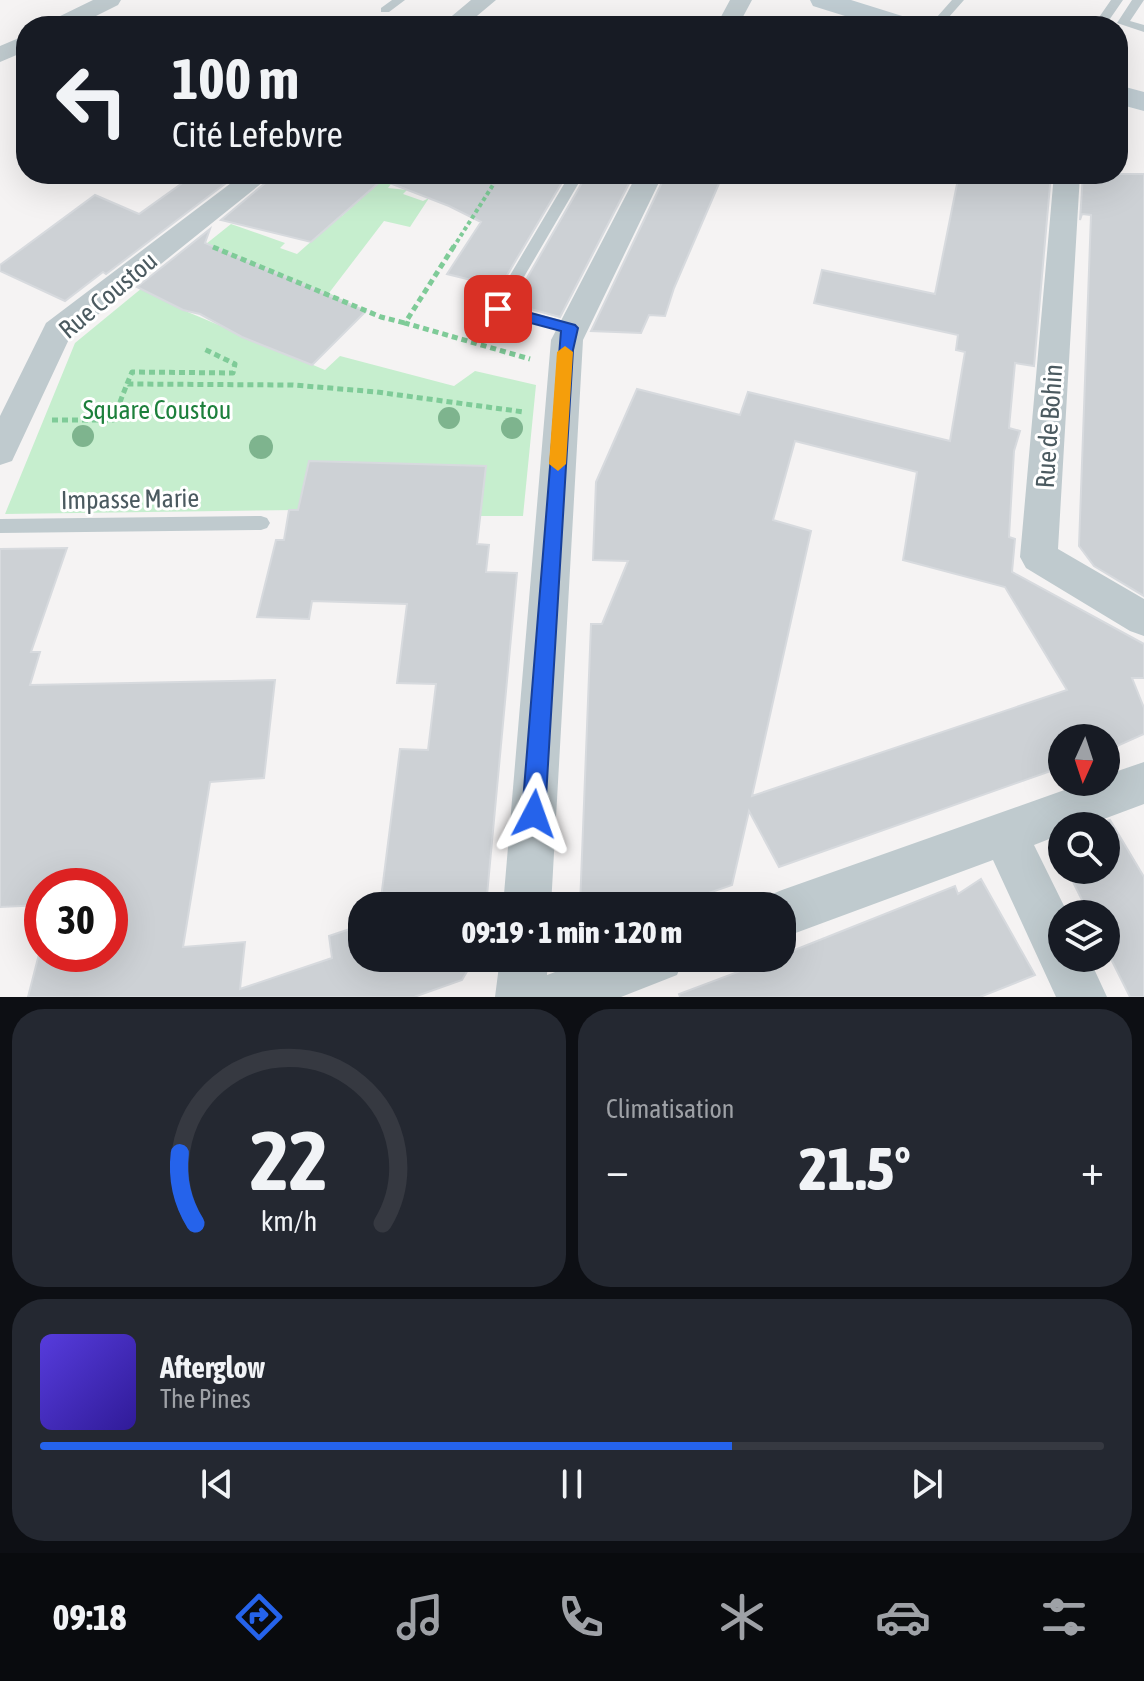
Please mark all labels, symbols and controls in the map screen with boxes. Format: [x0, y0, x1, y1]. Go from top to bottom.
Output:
text: 100 m [172, 47, 299, 111]
icon: left [40, 48, 144, 152]
text: Cité Lefebvre [172, 113, 343, 155]
street label: Rue Coustou [53, 245, 163, 345]
pin [464, 275, 532, 343]
icon: arrive [476, 287, 520, 331]
street label: Rue de Bohin [1030, 363, 1068, 489]
park label: Square Coustou [83, 395, 231, 425]
street label: Impasse Marie [61, 483, 199, 515]
north arrow [1048, 724, 1120, 796]
map controls [1048, 724, 1120, 972]
position arrow [492, 772, 576, 856]
button: search [1048, 812, 1120, 884]
speed limit sign: 30 [24, 868, 128, 972]
button: layers [1048, 900, 1120, 972]
text: 09:19 · 1 min · 120 m [462, 915, 682, 949]
text: Climatisation [606, 1094, 734, 1124]
text: 22 [250, 1112, 328, 1208]
text: 21.5° [799, 1134, 911, 1203]
text: − [606, 1144, 629, 1194]
text: + [1081, 1144, 1104, 1194]
text: km/h [261, 1204, 317, 1237]
text: Afterglow [160, 1350, 265, 1384]
text: The Pines [160, 1384, 251, 1414]
icon: previous [195, 1462, 239, 1506]
icon: pause [550, 1462, 594, 1506]
icon: next [905, 1462, 949, 1506]
icon: directions [231, 1589, 287, 1645]
icon: music [392, 1589, 448, 1645]
icon: phone [553, 1589, 609, 1645]
icon: climate [714, 1589, 770, 1645]
icon: car [875, 1589, 931, 1645]
icon: filters [1036, 1589, 1092, 1645]
text: 09:18 [52, 1596, 127, 1638]

